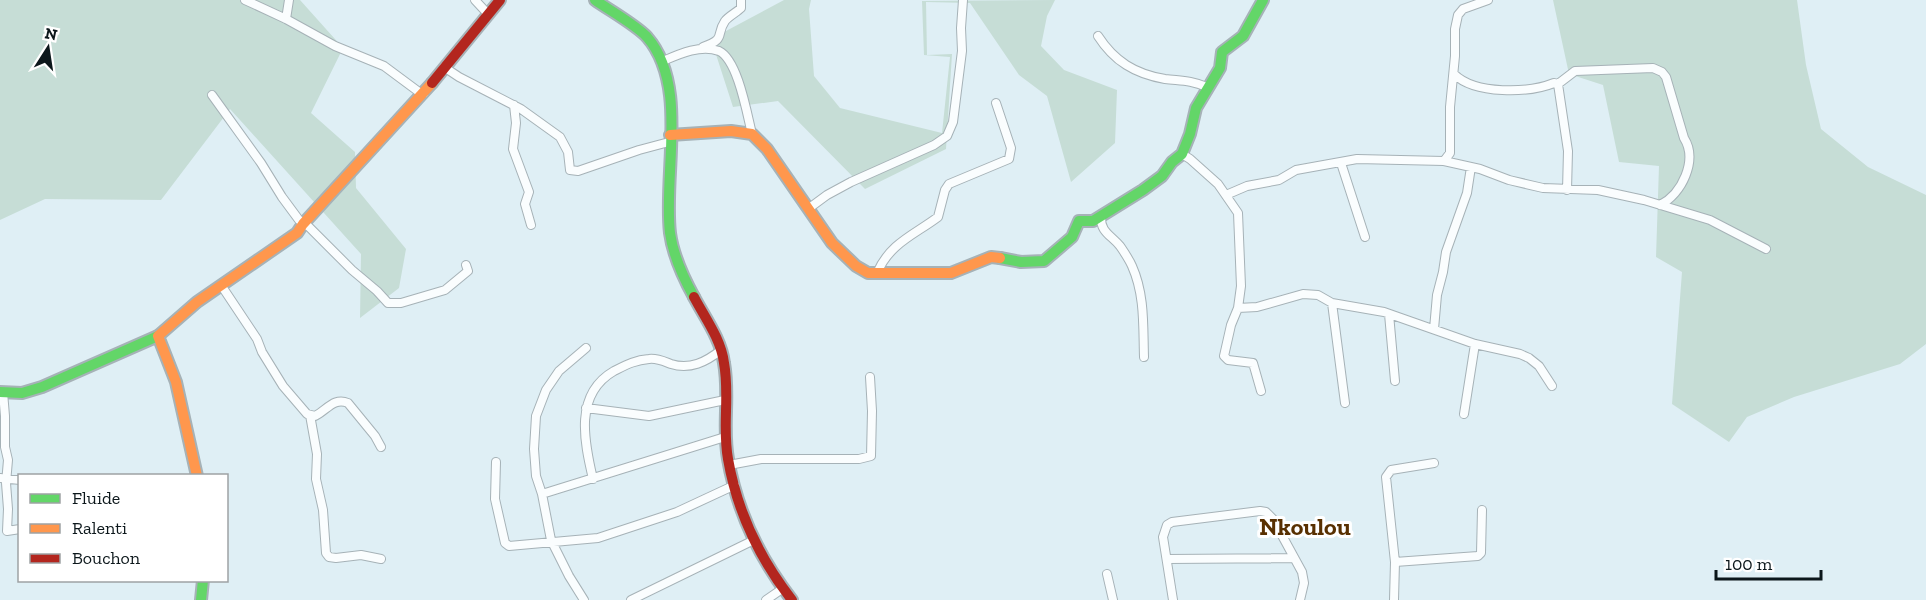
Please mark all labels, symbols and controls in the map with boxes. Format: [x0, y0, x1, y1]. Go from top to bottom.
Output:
north arrow [18, 18, 78, 78]
text: N [43, 23, 59, 44]
legend [18, 474, 228, 582]
text: Fluide [72, 487, 120, 509]
district label: Nkoulou [1259, 512, 1351, 541]
text: Ralenti [72, 517, 127, 539]
scale bar [1716, 543, 1821, 581]
text: Bouchon [72, 547, 141, 569]
text: 100 m [1725, 553, 1773, 575]

